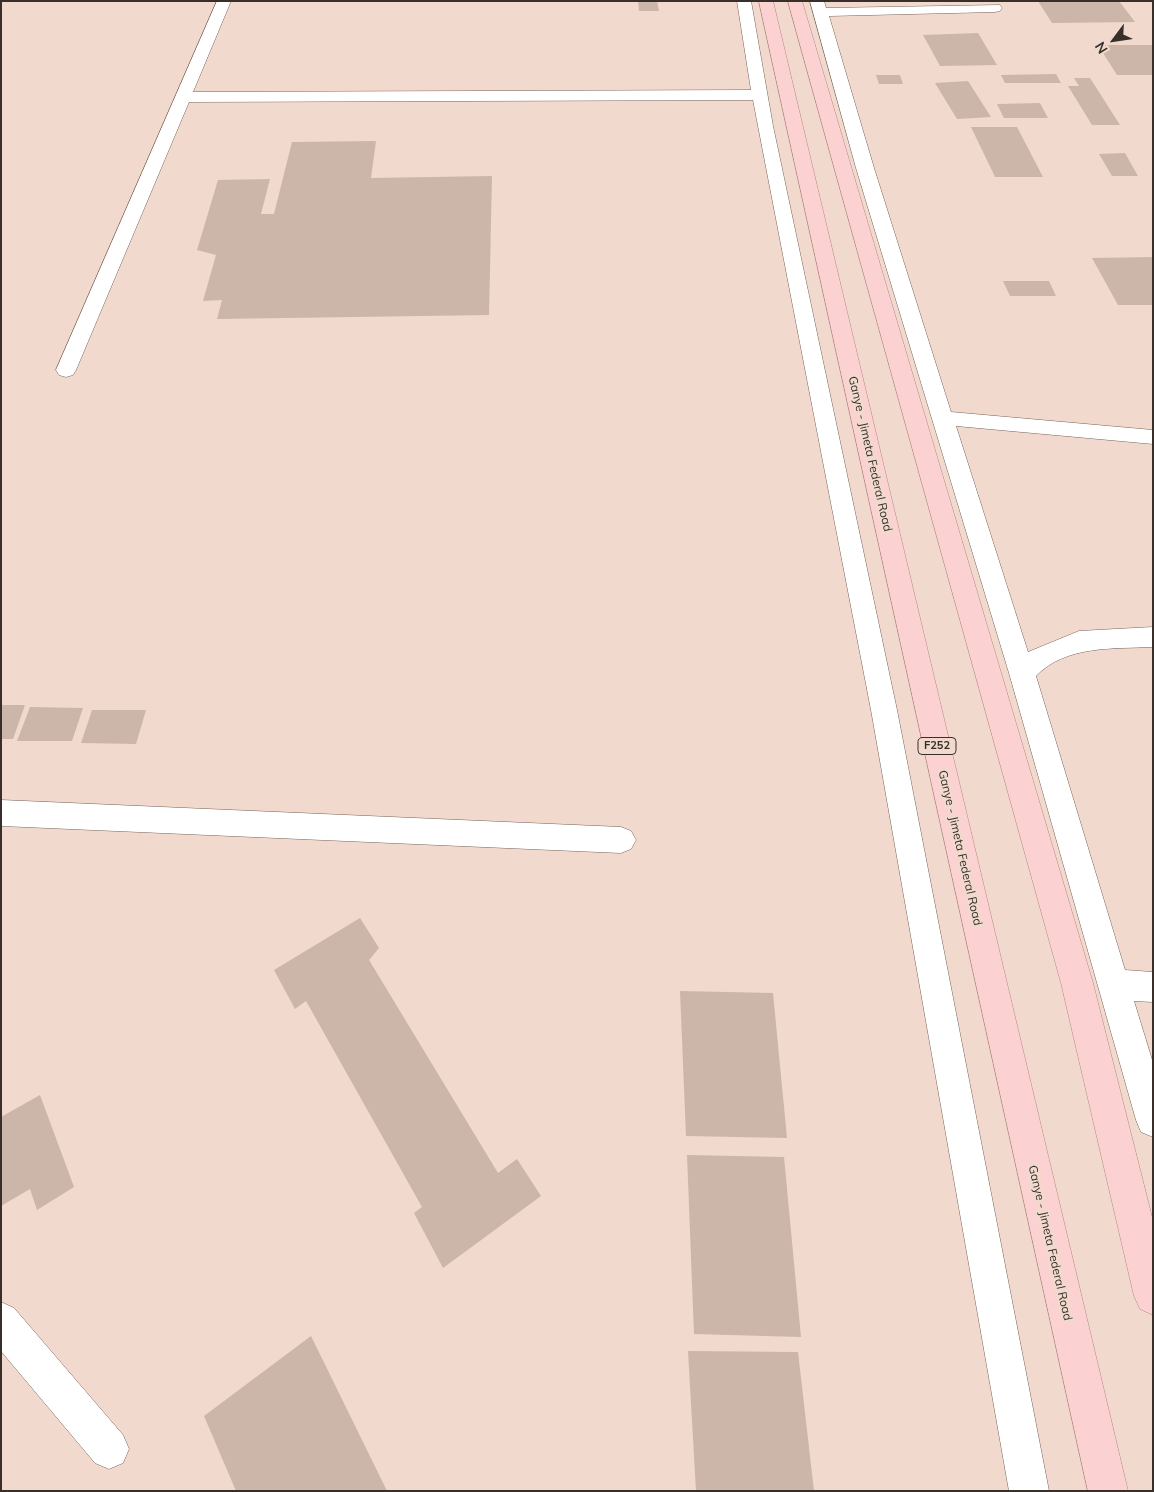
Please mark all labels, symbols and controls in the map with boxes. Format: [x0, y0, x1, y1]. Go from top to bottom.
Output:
north arrow [1089, 15, 1139, 65]
text: N [1091, 39, 1112, 57]
street label: Ganye - Jimeta Federal Road [845, 375, 895, 533]
road number: F252 [918, 738, 956, 754]
street label: Ganye - Jimeta Federal Road [935, 769, 985, 927]
street label: Ganye - Jimeta Federal Road [1025, 1164, 1075, 1322]

